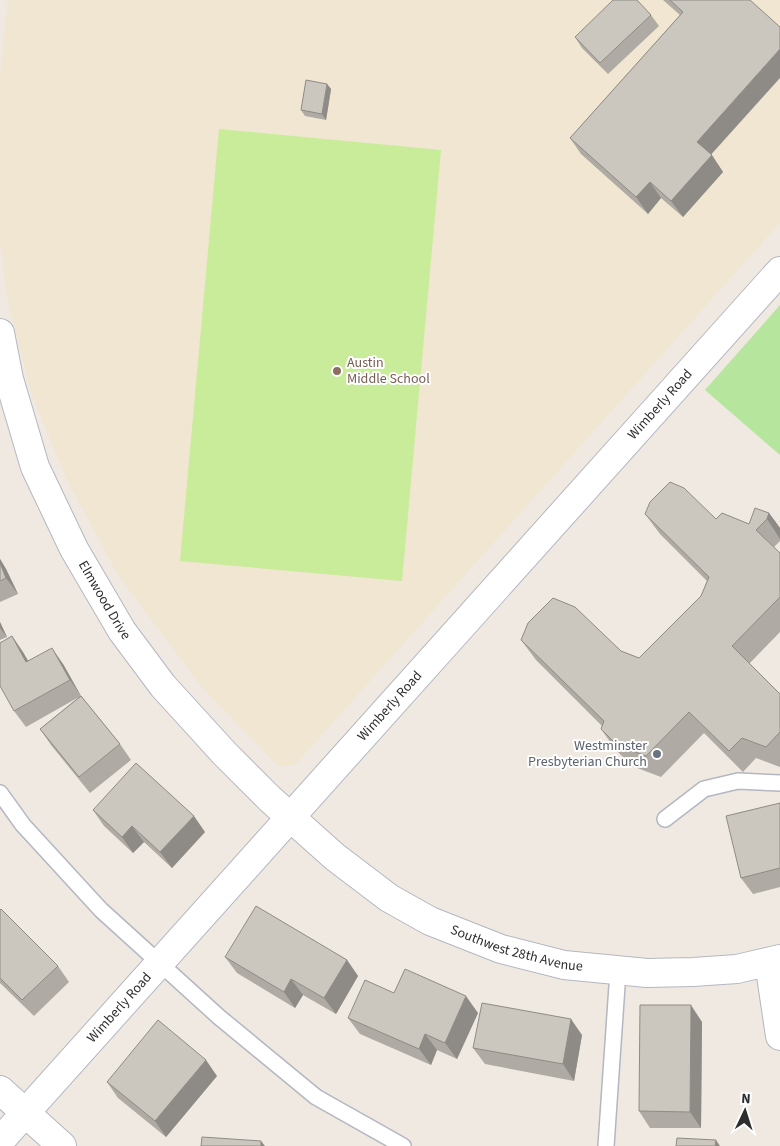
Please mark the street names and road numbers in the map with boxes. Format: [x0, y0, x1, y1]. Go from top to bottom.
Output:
street label: Wimberly Road [623, 365, 697, 444]
street label: Elmwood Drive [73, 557, 135, 644]
street label: Wimberly Road [353, 666, 427, 746]
street label: Southwest 28th Avenue [447, 920, 584, 977]
street label: Wimberly Road [82, 968, 157, 1047]

